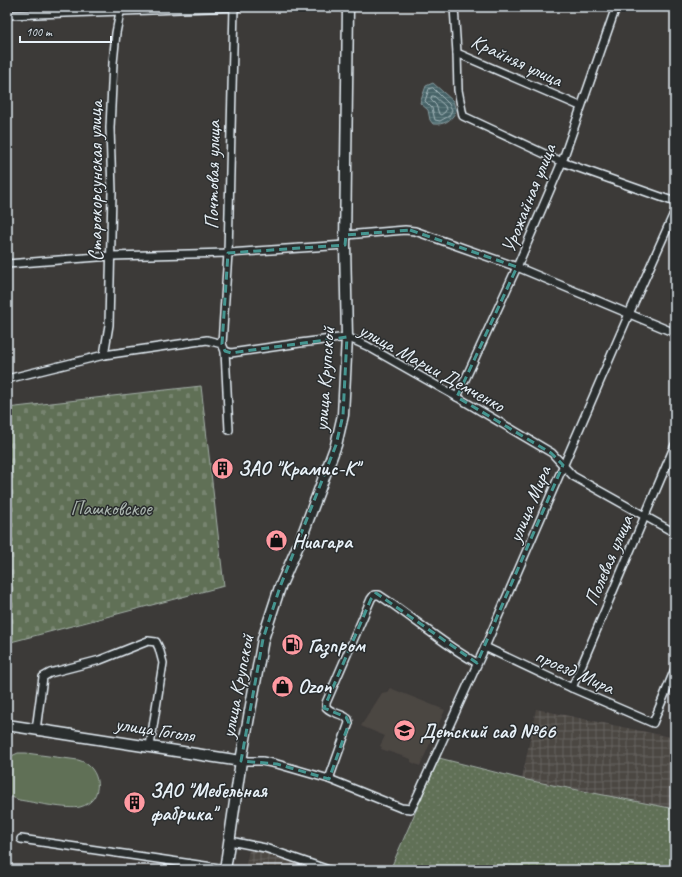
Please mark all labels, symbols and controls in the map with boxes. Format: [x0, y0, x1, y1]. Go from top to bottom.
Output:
scale bar [20, 18, 111, 44]
text: 100 m [26, 24, 53, 40]
street label: Крайняя улица [467, 29, 568, 93]
street label: Старокорсунская улица [83, 99, 108, 261]
street label: Почтовая улица [199, 119, 226, 230]
street label: Урожайная улица [495, 138, 562, 256]
street label: улица Марии Демченко [354, 317, 510, 418]
street label: улица Крупской [308, 324, 341, 433]
building icon: ЗАО "Крамис-К" [209, 455, 235, 481]
place label: ЗАО "Крамис-К" [238, 456, 363, 481]
street label: улица Мира [502, 460, 557, 547]
park label: Пашковское [70, 496, 153, 521]
street label: Полевая улица [578, 510, 639, 609]
shop icon: Ниагара [264, 528, 290, 554]
place label: Ниагара [292, 529, 354, 554]
street label: улица Крупской [215, 631, 260, 741]
fuel station icon: Газпром [279, 632, 305, 658]
place label: Газпром [308, 633, 366, 659]
street label: проезд Мира [531, 643, 619, 700]
shop icon: Ozon [269, 673, 295, 699]
place label: Ozon [298, 674, 332, 699]
street label: улица Гоголя [112, 711, 198, 748]
school or university icon: Детский сад №66 [391, 718, 417, 744]
place label: Детский сад №66 [420, 719, 557, 744]
place label: ЗАО "Мебельная фабрика" [150, 778, 268, 826]
building icon: ЗАО "Мебельная фабрика" [121, 789, 147, 815]

